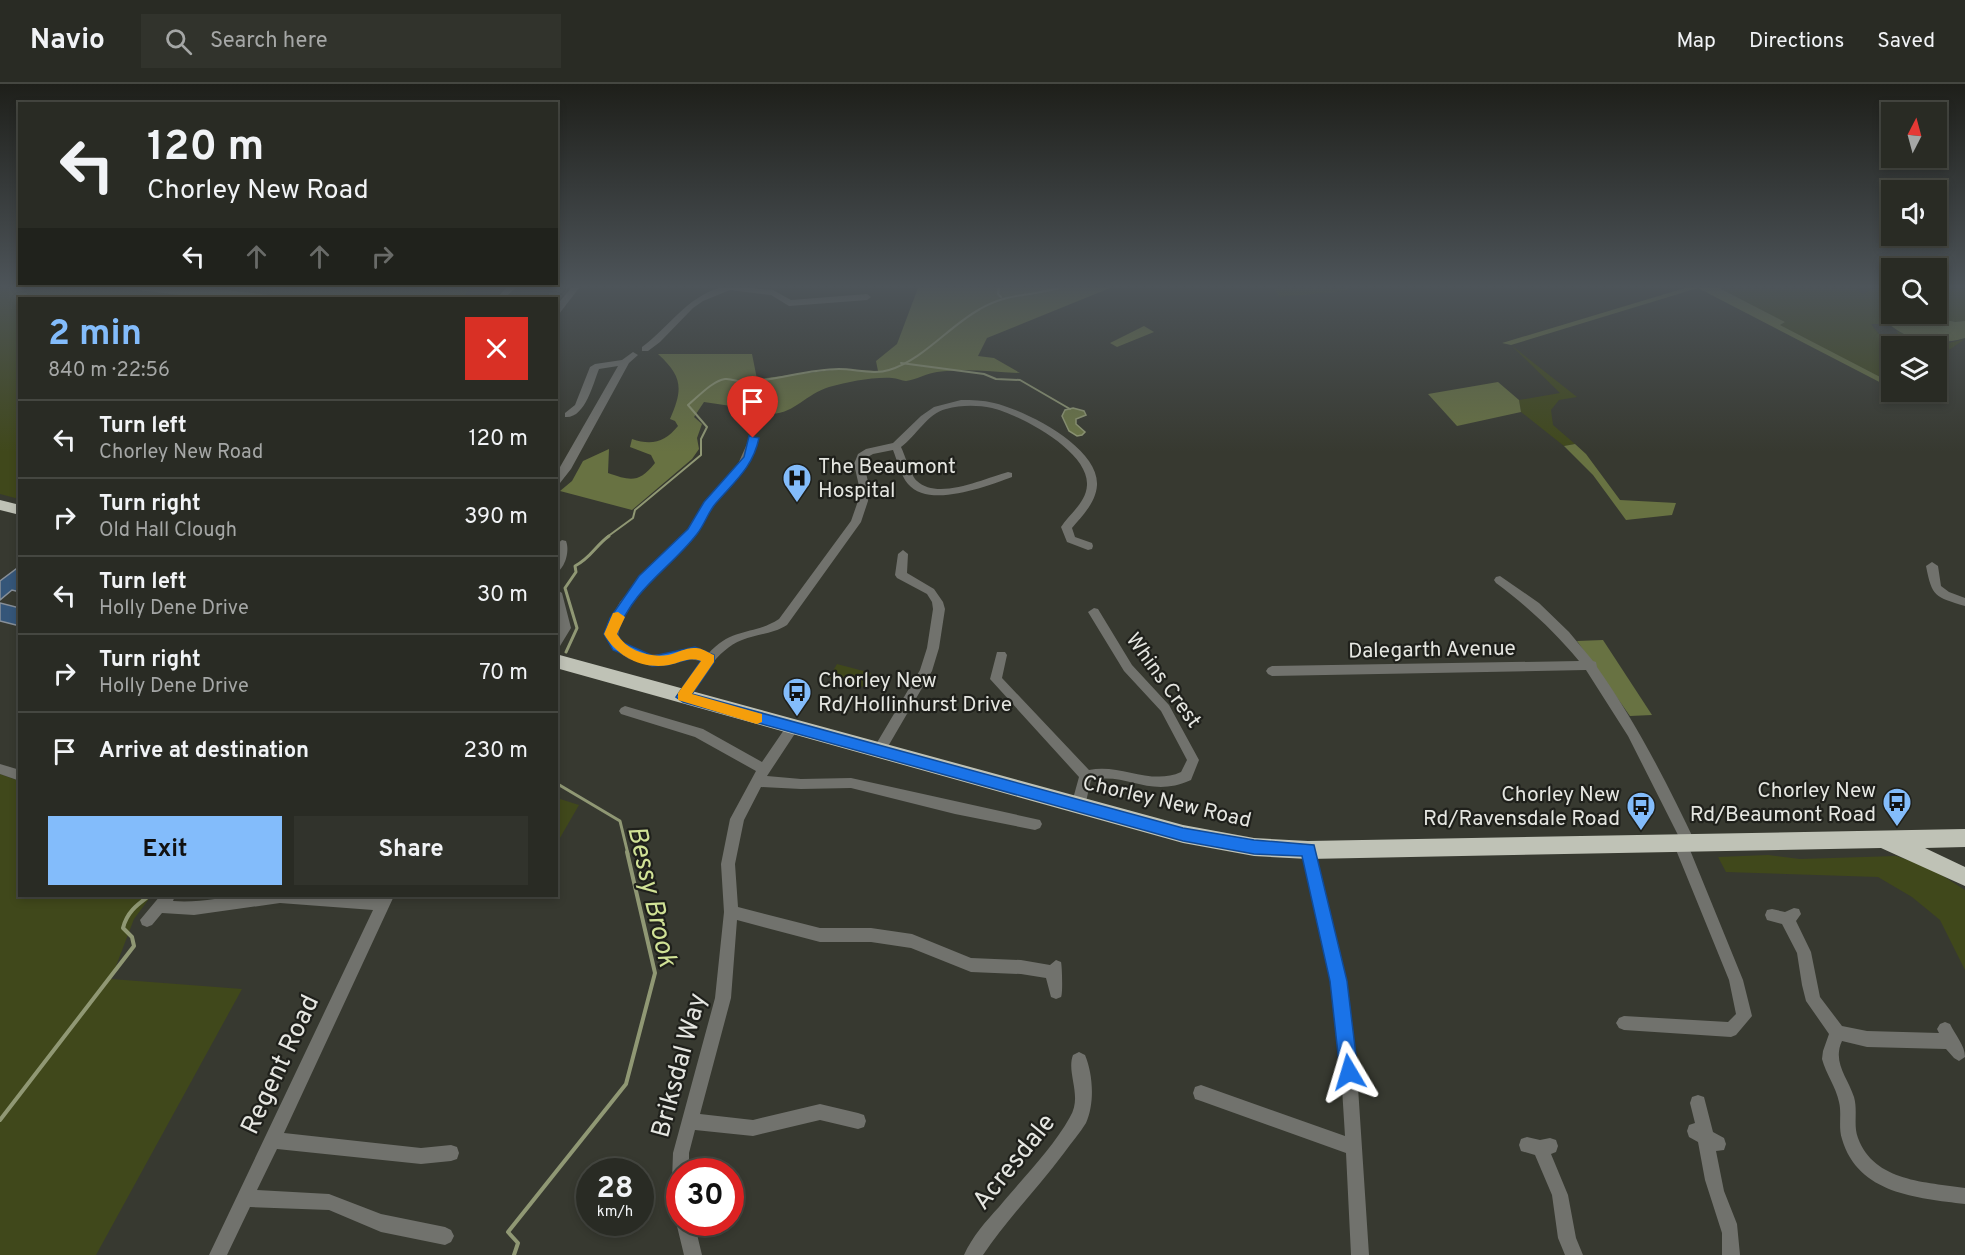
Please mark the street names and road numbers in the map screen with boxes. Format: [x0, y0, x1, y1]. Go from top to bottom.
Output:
street label: Whins Crest [1119, 628, 1206, 734]
street label: Dalegarth Avenue [1348, 636, 1516, 665]
street label: Chorley New Road [1080, 770, 1254, 835]
street label: Regent Road [235, 990, 328, 1140]
street label: Briksdal Way [645, 990, 716, 1141]
street label: Acresdale [966, 1108, 1064, 1218]

